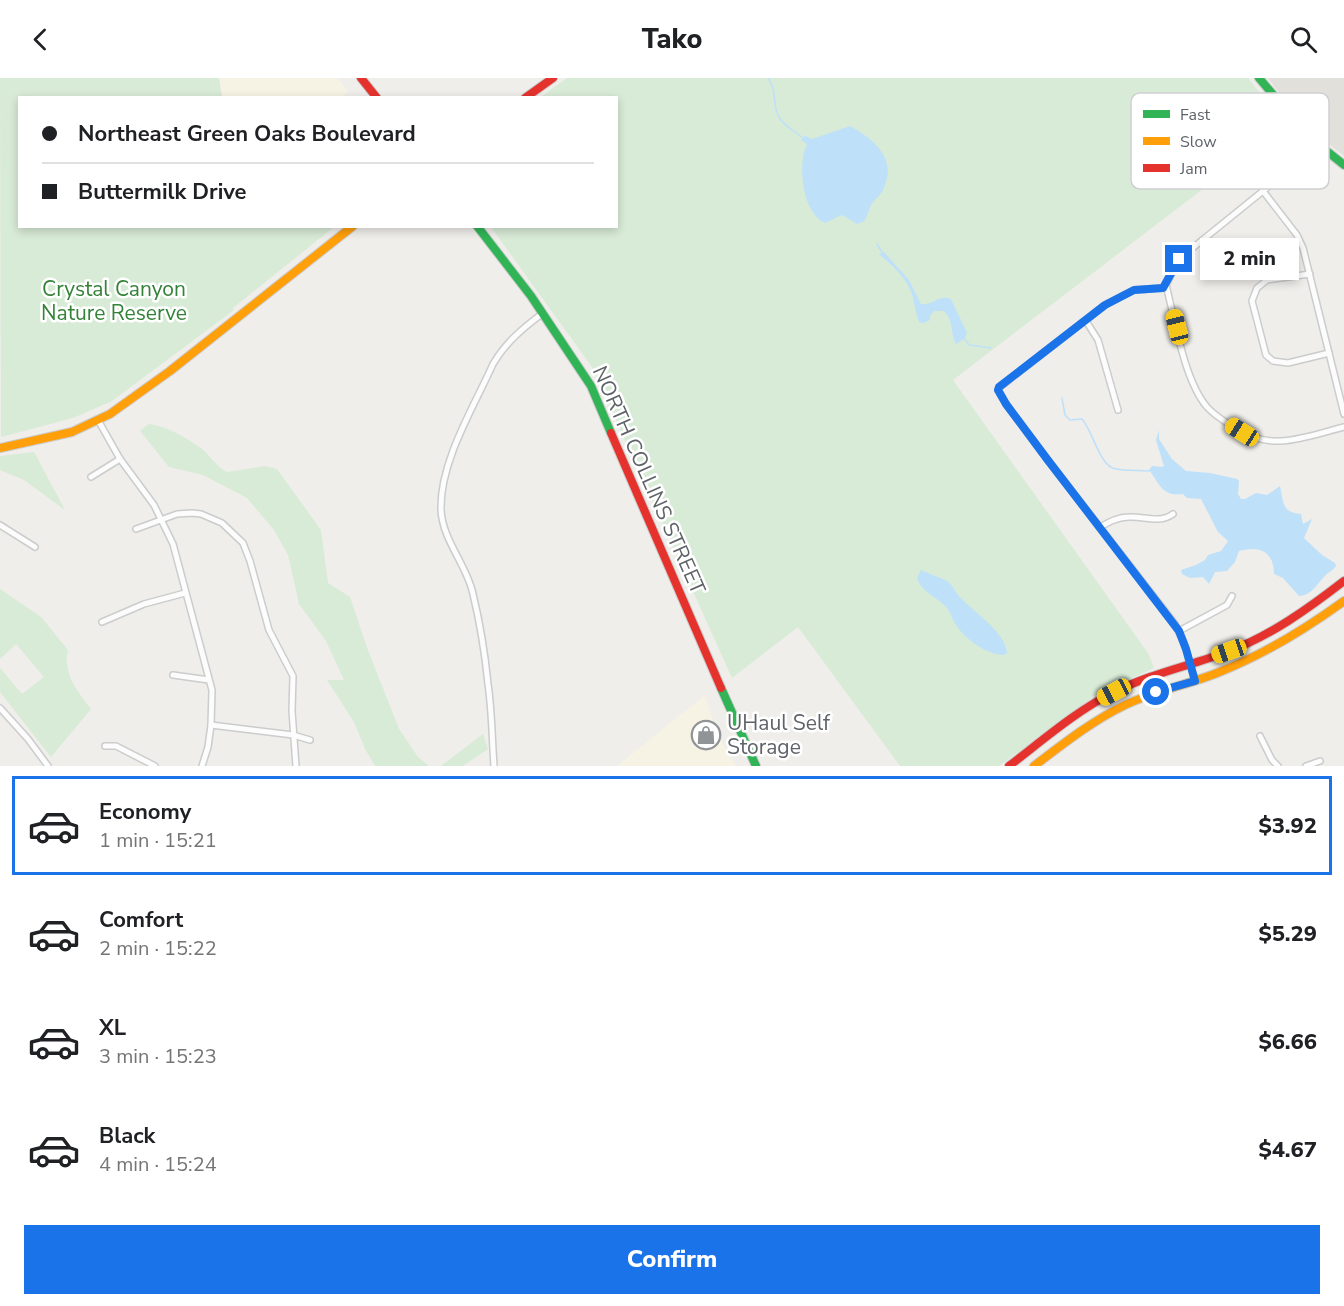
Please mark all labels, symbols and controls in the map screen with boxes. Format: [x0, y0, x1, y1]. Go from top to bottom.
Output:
text: Tako [642, 21, 702, 58]
icon: back [24, 23, 57, 56]
icon: search [1287, 23, 1320, 56]
legend [1131, 93, 1329, 189]
text: Fast [1180, 104, 1211, 126]
text: Northeast Green Oaks Boulevard [78, 119, 416, 149]
text: Slow [1180, 131, 1217, 153]
text: Jam [1179, 158, 1207, 180]
text: Buttermilk Drive [78, 177, 247, 207]
callout: 2 min [1200, 238, 1299, 280]
route end [1165, 245, 1192, 272]
text: 2 min [1223, 245, 1276, 272]
park label: Crystal Canyon Nature Reserve [41, 275, 187, 327]
car [1164, 307, 1190, 347]
street label: NORTH COLLINS STREET [586, 361, 712, 599]
car [1222, 415, 1262, 449]
car [1209, 637, 1249, 665]
car [1094, 676, 1134, 708]
route start [1142, 678, 1169, 705]
place label: UHaul Self Storage [727, 709, 831, 761]
shop icon: UHaul Self Storage [690, 719, 722, 751]
text: Economy [99, 797, 191, 827]
icon: car [27, 799, 81, 853]
text: $3.92 [1258, 811, 1317, 841]
text: 1 min · 15:21 [99, 827, 217, 854]
text: Comfort [99, 905, 183, 935]
icon: car [27, 907, 81, 961]
text: $5.29 [1258, 919, 1317, 949]
text: 2 min · 15:22 [99, 935, 217, 962]
text: XL [99, 1013, 126, 1043]
icon: car [27, 1015, 81, 1069]
text: $6.66 [1258, 1027, 1317, 1057]
text: 3 min · 15:23 [99, 1043, 217, 1070]
text: Black [99, 1121, 155, 1151]
icon: car [27, 1123, 81, 1177]
text: $4.67 [1258, 1135, 1317, 1165]
text: 4 min · 15:24 [99, 1151, 217, 1178]
button: Confirm [24, 1225, 1320, 1294]

